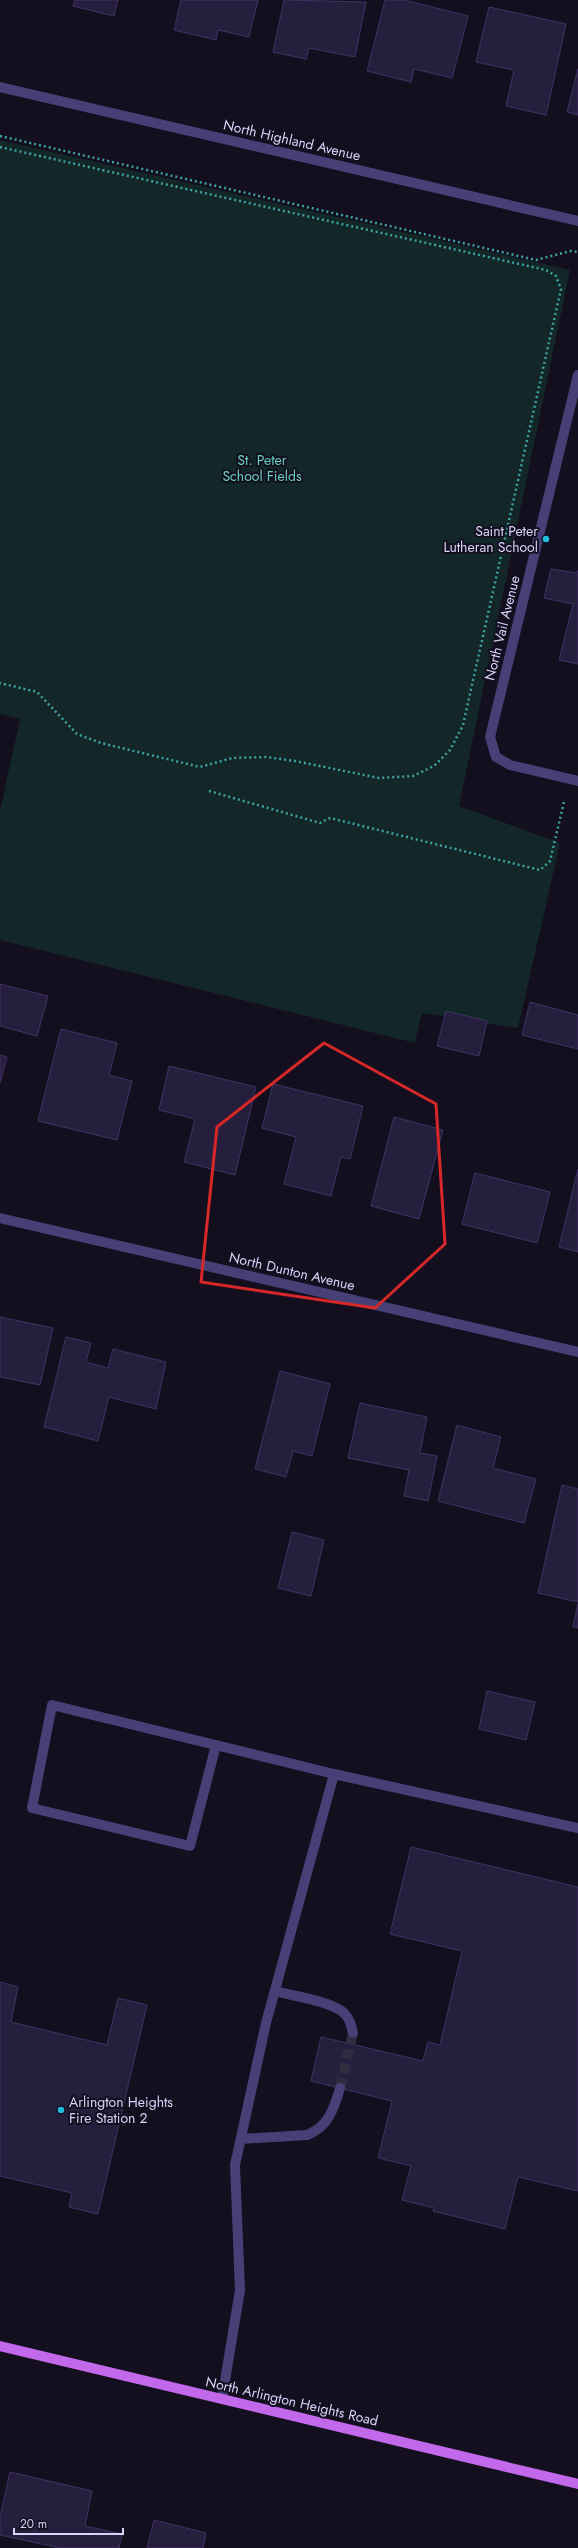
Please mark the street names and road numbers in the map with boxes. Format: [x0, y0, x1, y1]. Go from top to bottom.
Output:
street label: North Highland Avenue [221, 114, 363, 166]
street label: North Vail Avenue [479, 573, 525, 683]
street label: North Dunton Avenue [227, 1247, 357, 1295]
street label: North Arlington Heights Road [204, 2371, 380, 2431]

